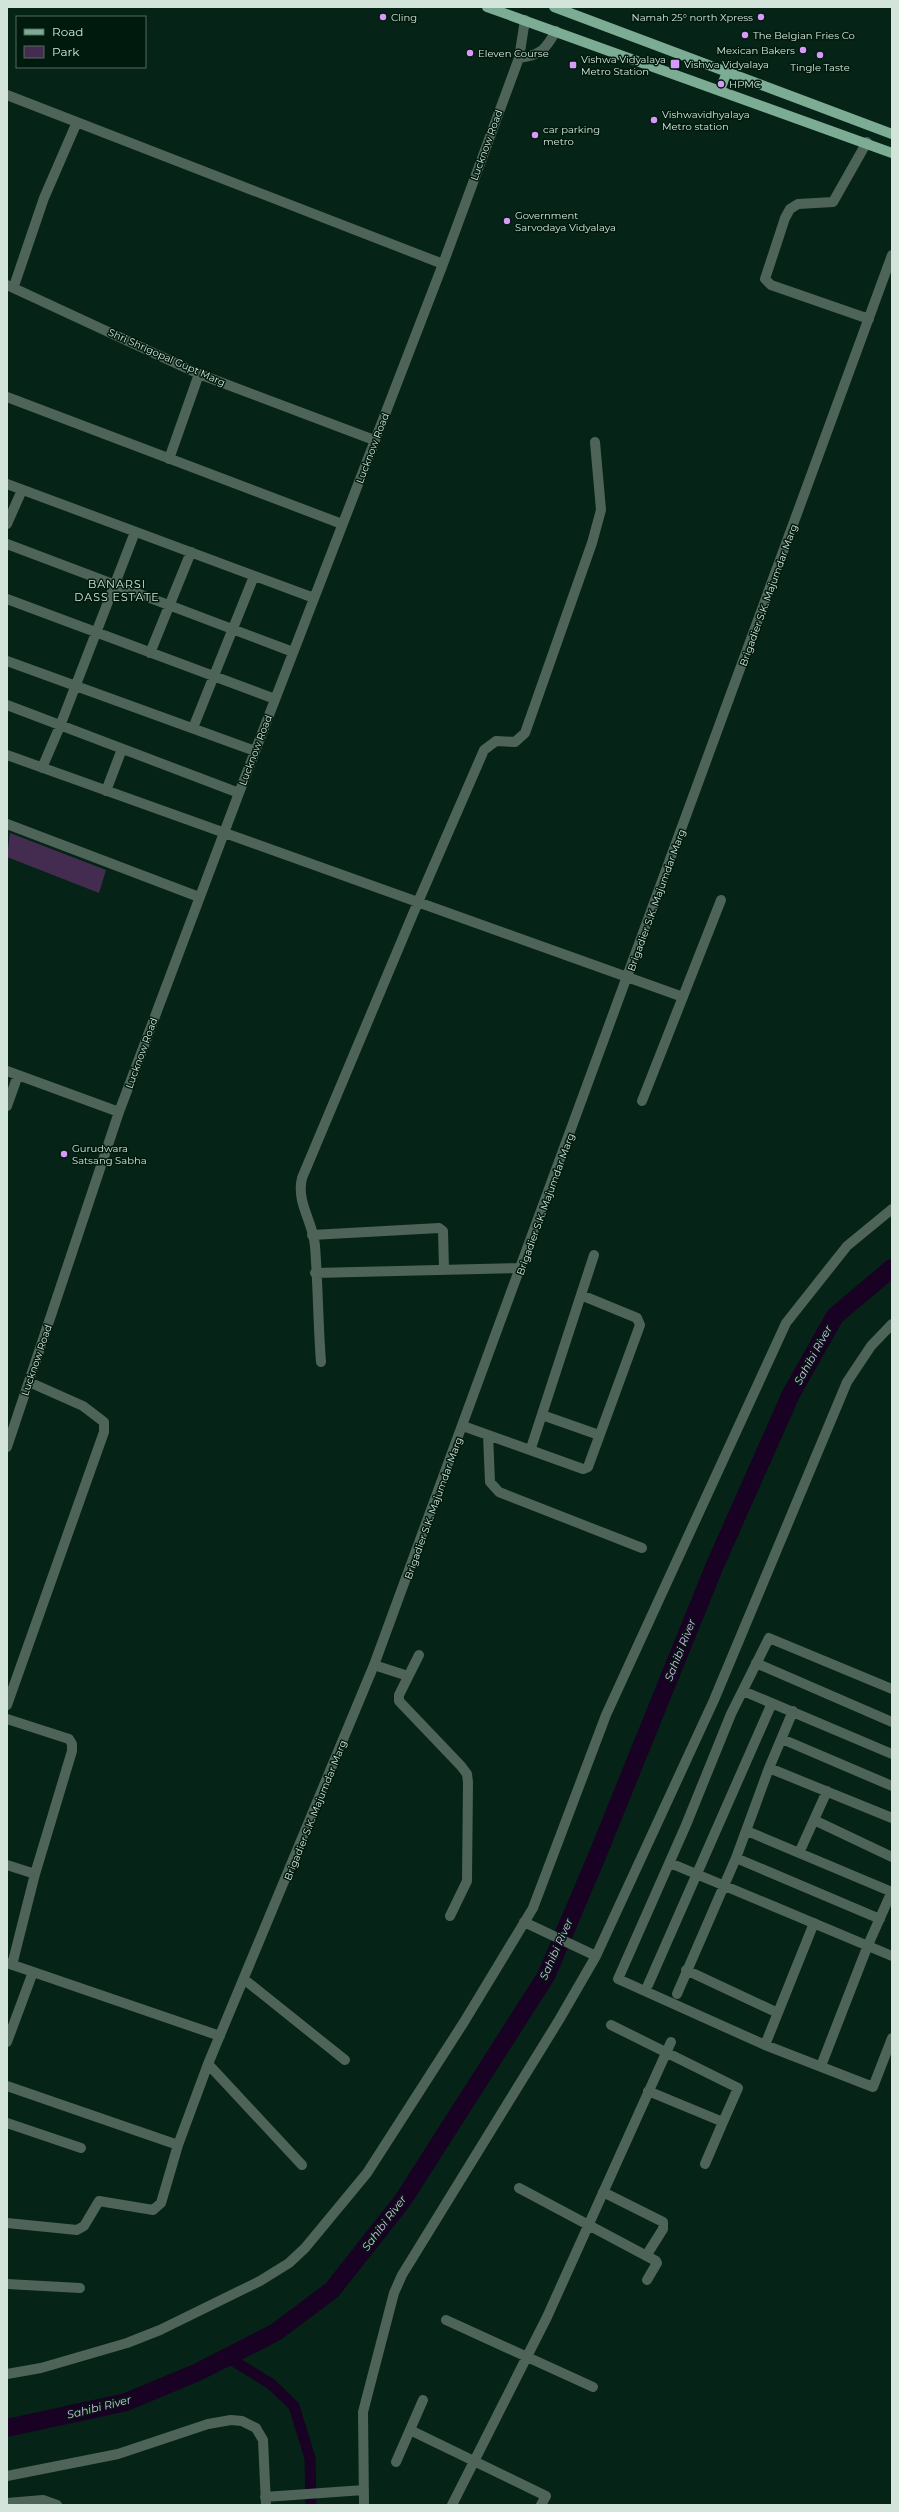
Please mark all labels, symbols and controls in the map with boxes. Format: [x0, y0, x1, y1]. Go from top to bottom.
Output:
place label: Cling [391, 11, 417, 24]
place label: Namah 25° north Xpress [632, 11, 753, 24]
marker: Cling [378, 12, 388, 22]
marker: Namah 25° north Xpress [756, 12, 766, 22]
legend [16, 16, 146, 68]
text: Road [52, 24, 83, 39]
place label: The Belgian Fries Co [753, 29, 855, 42]
marker: The Belgian Fries Co [740, 30, 750, 40]
text: Park [52, 44, 80, 59]
place label: Mexican Bakers [717, 44, 795, 57]
marker: Mexican Bakers [798, 45, 808, 55]
place label: Eleven Course [478, 47, 549, 60]
marker: Eleven Course [465, 48, 475, 58]
marker: Tingle Taste [815, 50, 825, 60]
place label: Vishwa Vidyalaya Metro Station [581, 53, 666, 78]
marker: Vishwa Vidyalaya [669, 58, 681, 70]
place label: Vishwa Vidyalaya [684, 58, 769, 71]
marker: Vishwa Vidyalaya Metro Station [568, 60, 578, 70]
place label: Tingle Taste [790, 61, 850, 74]
place label: HPMC [729, 78, 761, 91]
marker: HPMC [716, 79, 726, 89]
street label: Lucknow Road [468, 108, 505, 182]
place label: Vishwavidhyalaya Metro station [662, 108, 750, 133]
marker: Vishwavidhyalaya Metro station [649, 115, 659, 125]
place label: car parking metro [543, 123, 600, 148]
marker: car parking metro [530, 130, 540, 140]
place label: Government Sarvodaya Vidyalaya [515, 209, 616, 234]
marker: Government Sarvodaya Vidyalaya [502, 216, 512, 226]
street label: Shri Shrigopal Gupt Marg [106, 326, 227, 389]
street label: Lucknow Road [353, 411, 392, 485]
street label: Brigadier S.K. Majumdar Marg [737, 522, 800, 668]
district label: BANARSI DASS ESTATE [74, 577, 160, 604]
street label: Lucknow Road [236, 713, 275, 787]
street label: Brigadier S.K. Majumdar Marg [625, 827, 688, 973]
street label: Lucknow Road [123, 1016, 160, 1090]
street label: Brigadier S.K. Majumdar Marg [514, 1131, 577, 1277]
place label: Gurudwara Satsang Sabha [72, 1142, 147, 1167]
marker: Gurudwara Satsang Sabha [59, 1149, 69, 1159]
water label: Sahibi River [791, 1322, 835, 1387]
street label: Lucknow Road [18, 1323, 55, 1397]
street label: Brigadier S.K. Majumdar Marg [402, 1435, 465, 1581]
water label: Sahibi River [661, 1616, 699, 1683]
street label: Brigadier S.K. Majumdar Marg [281, 1738, 350, 1882]
water label: Sahibi River [536, 1916, 576, 1982]
water label: Sahibi River [359, 2192, 410, 2253]
water label: Sahibi River [65, 2392, 133, 2422]

